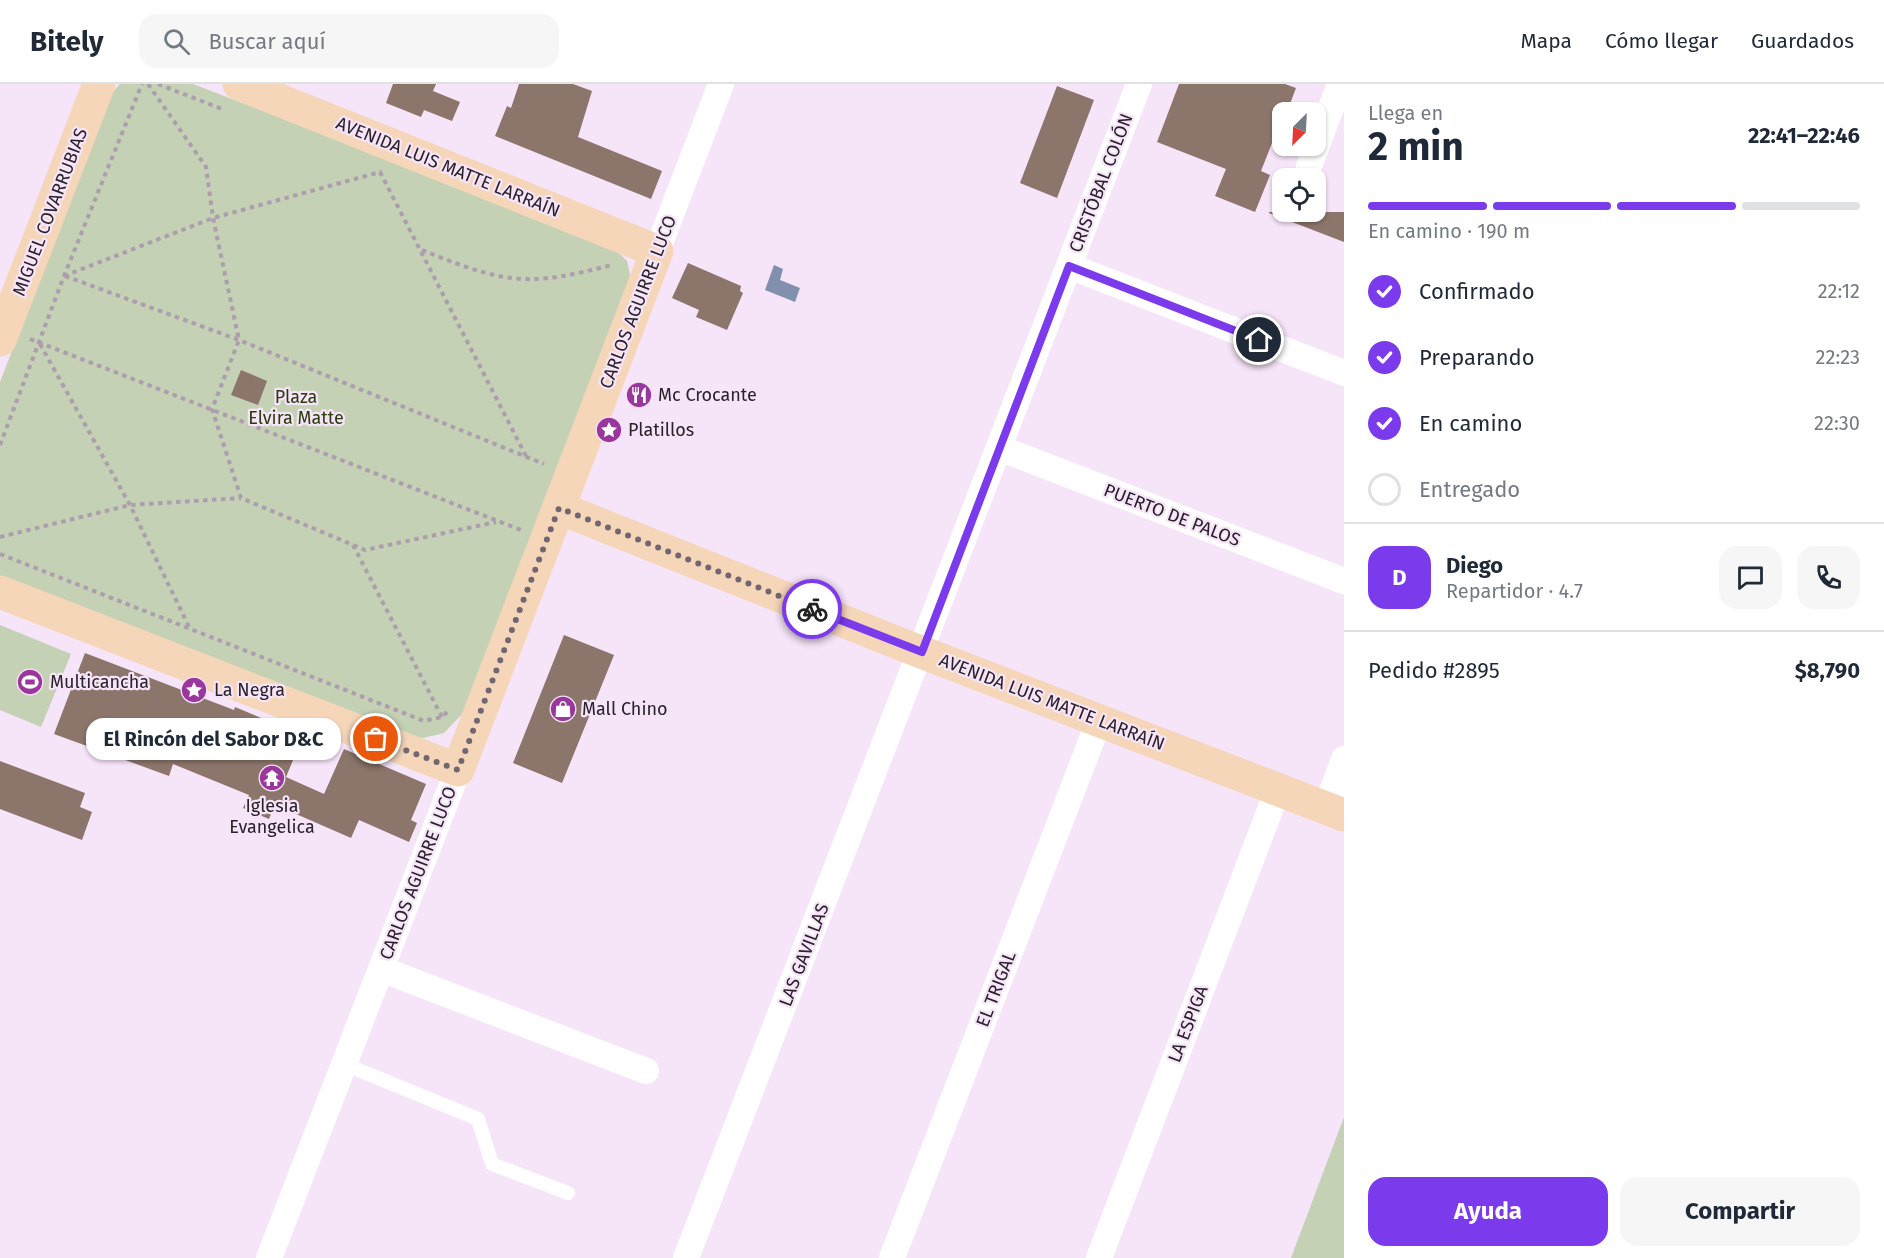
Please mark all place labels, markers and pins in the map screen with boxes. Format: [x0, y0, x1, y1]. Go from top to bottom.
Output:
pin [1233, 314, 1284, 365]
restaurant icon: Mc Crocante [624, 380, 654, 410]
place label: Mc Crocante [658, 384, 757, 406]
place icon: Platillos [594, 415, 624, 445]
place label: Platillos [628, 419, 694, 441]
sports icon: Multicancha [15, 667, 45, 697]
place label: Multicancha [50, 671, 149, 693]
place icon: La Negra [179, 675, 209, 705]
place label: La Negra [214, 679, 285, 701]
shop icon: Mall Chino [548, 694, 578, 724]
place label: Mall Chino [582, 698, 668, 720]
pin [350, 713, 401, 764]
callout: El Rincón del Sabor D&C [85, 718, 340, 760]
temple icon: Iglesia Evangelica [257, 763, 287, 793]
place label: Iglesia Evangelica [229, 795, 315, 838]

